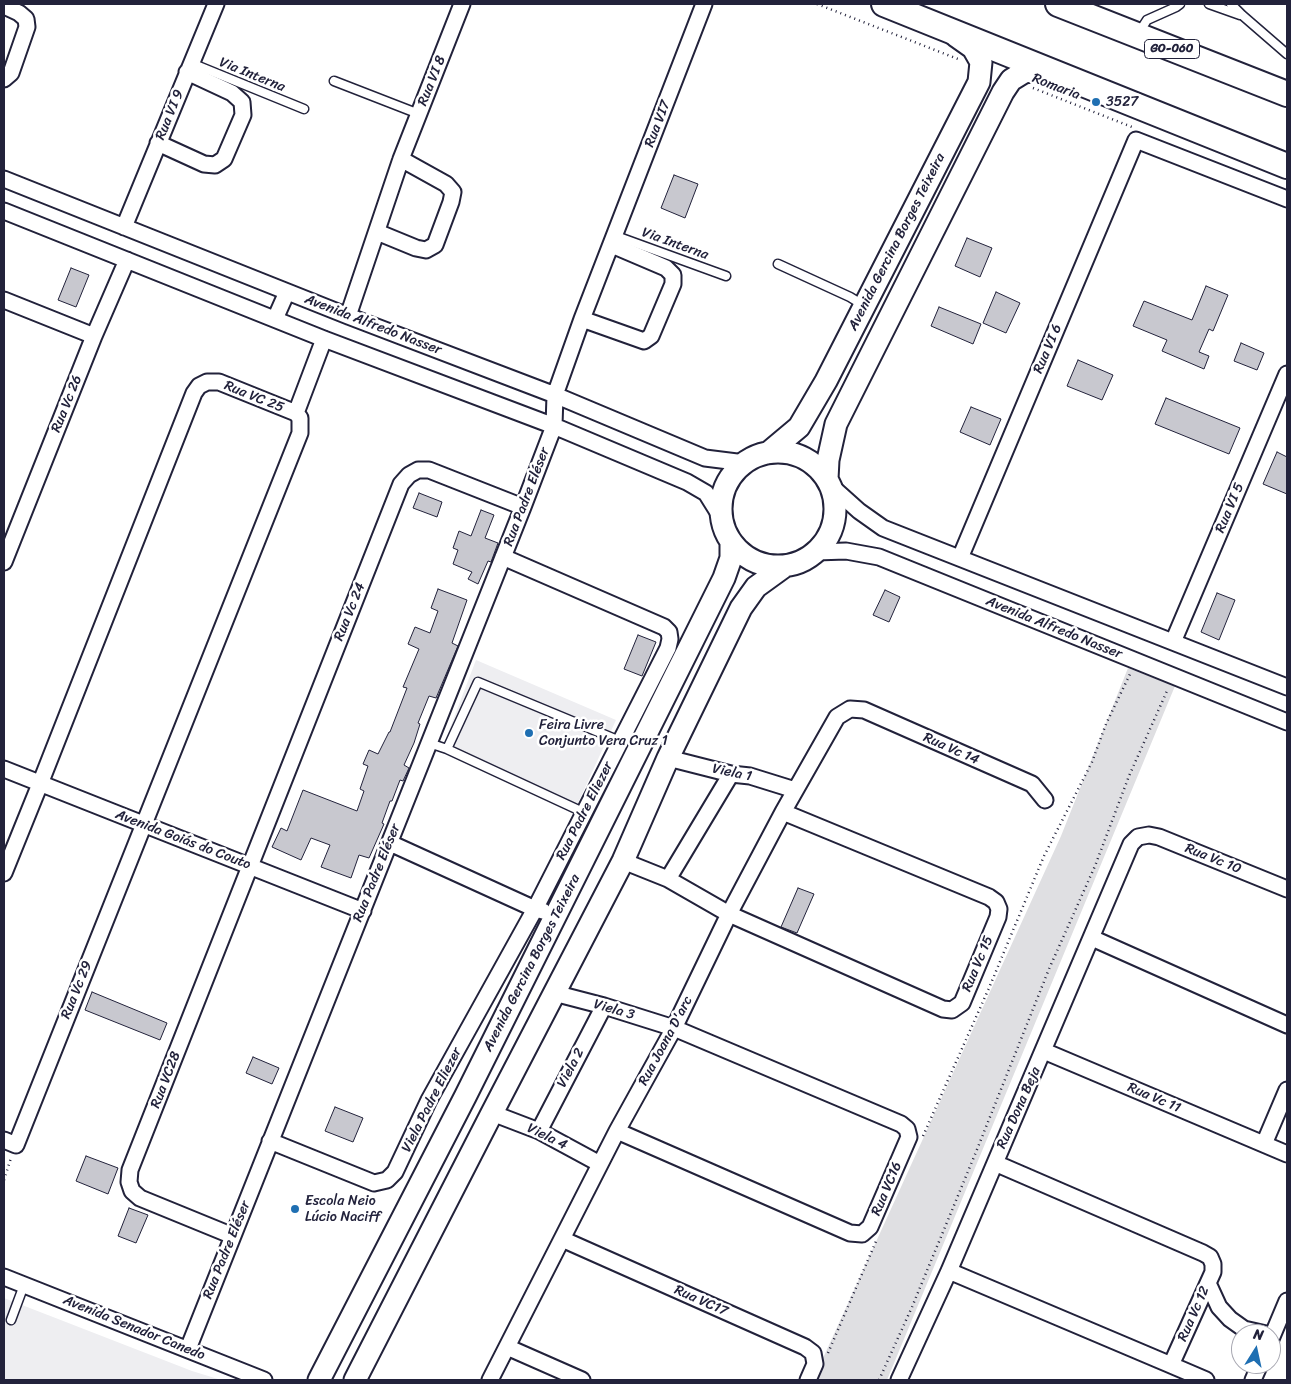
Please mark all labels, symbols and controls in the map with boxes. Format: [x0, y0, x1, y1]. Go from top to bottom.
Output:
road number: GO-060 [1144, 40, 1200, 59]
street label: Rua VI 8 [414, 53, 450, 109]
street label: Via Interna [217, 54, 287, 96]
street label: Romaria [1030, 70, 1082, 104]
street label: Rua VI 9 [152, 87, 188, 143]
place label: 3527 [1106, 94, 1138, 110]
marker: 3527 [1090, 96, 1102, 108]
street label: Rua VI7 [641, 98, 675, 150]
street label: Avenida Gercina Borges Teixeira [845, 151, 949, 333]
street label: Via Interna [639, 224, 711, 264]
street label: Avenida Alfredo Nasser [302, 291, 444, 359]
street label: Rua VI 6 [1030, 322, 1066, 376]
street label: Rua Vc 26 [48, 373, 86, 435]
street label: Rua VC 25 [222, 377, 286, 417]
street label: Rua Padre Eléser [500, 445, 554, 549]
street label: Rua VI 5 [1212, 480, 1248, 536]
street label: Rua Vc 24 [331, 580, 369, 644]
street label: Avenida Alfredo Nasser [984, 593, 1124, 663]
place label: Feira Livre Conjunto Vera Cruz 1 [539, 717, 668, 750]
marker: Feira Livre Conjunto Vera Cruz 1 [523, 727, 535, 739]
street label: Rua Vc 14 [921, 729, 981, 769]
street label: Rua Padre Eliezer [553, 759, 617, 863]
street label: Viela 1 [711, 761, 753, 785]
street label: Avenida Goiás do Couto [113, 806, 253, 874]
street label: Rua Padre Eléser [350, 821, 404, 925]
street label: Rua Vc 10 [1182, 840, 1244, 878]
street label: Avenida Gercina Borges Teixeira [480, 872, 584, 1054]
street label: Rua Vc 15 [959, 934, 997, 994]
street label: Rua Vc 29 [58, 958, 96, 1022]
street label: Rua Joana D'arc [635, 993, 697, 1089]
street label: Viela 3 [592, 996, 636, 1024]
street label: Viela Padre Eliezer [398, 1045, 466, 1155]
street label: Viela 2 [554, 1045, 588, 1091]
street label: Rua VC28 [148, 1049, 184, 1111]
street label: Rua Dona Beja [993, 1064, 1045, 1152]
street label: Rua Vc 11 [1125, 1079, 1183, 1117]
street label: Viela 4 [524, 1120, 570, 1154]
street label: Rua VC16 [868, 1160, 906, 1218]
place label: Escola Neio Lúcio Naciff [305, 1193, 381, 1226]
street label: Rua Padre Eléser [200, 1198, 254, 1302]
marker: Escola Neio Lúcio Naciff [289, 1203, 301, 1215]
street label: Rua VC17 [672, 1282, 730, 1320]
street label: Rua Vc 12 [1174, 1284, 1214, 1344]
street label: Avenida Senador Canedo [61, 1292, 207, 1364]
text: N [1252, 1322, 1265, 1348]
north arrow [1231, 1324, 1281, 1374]

